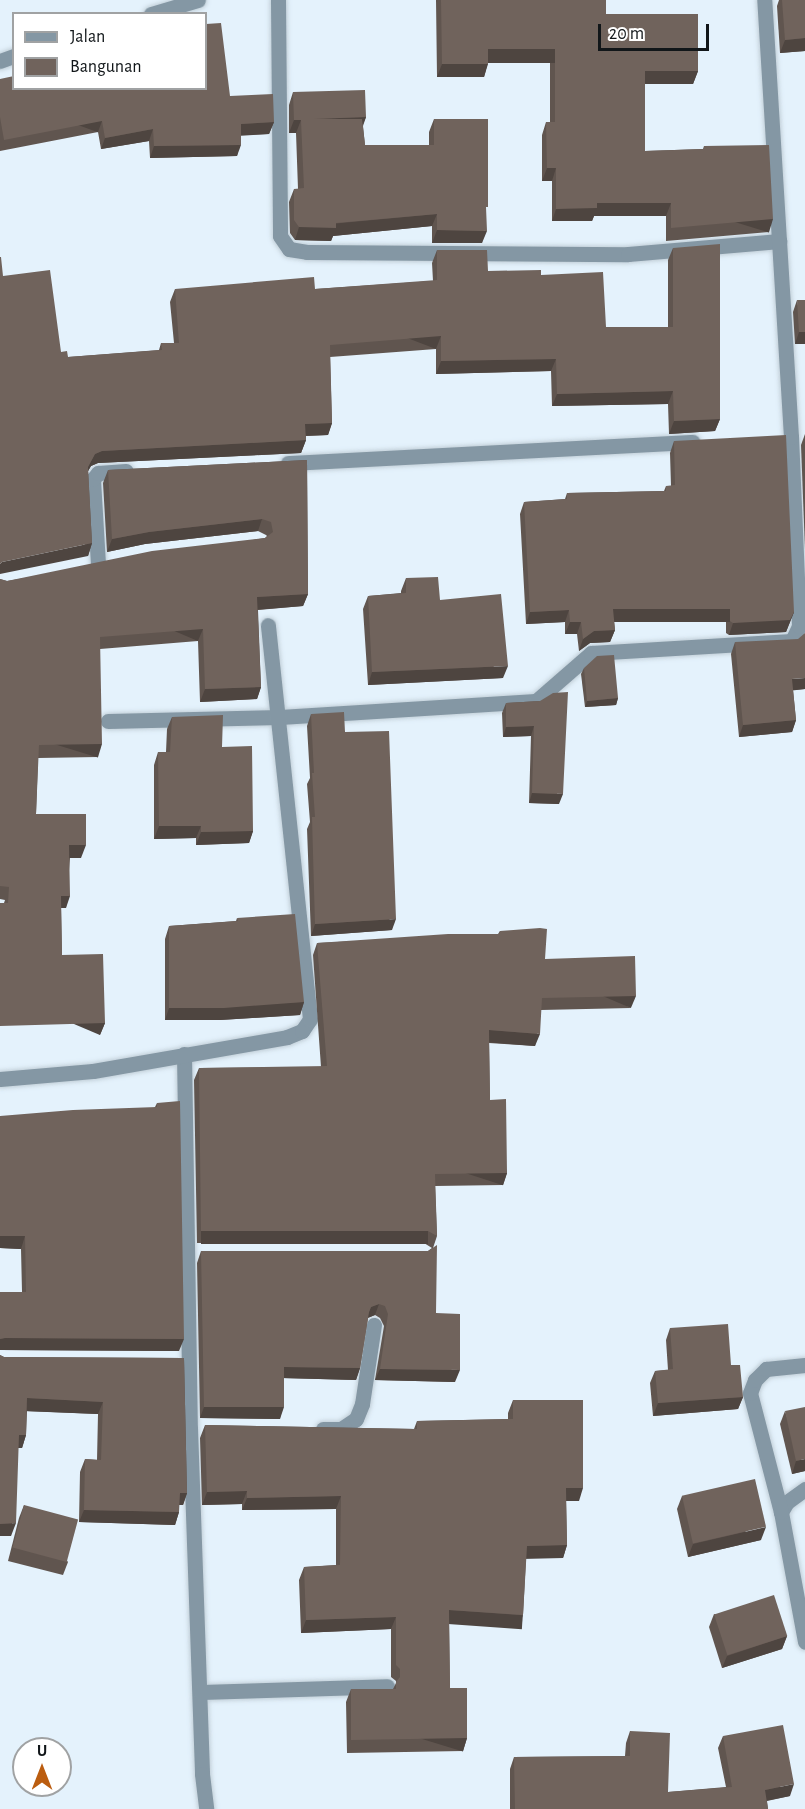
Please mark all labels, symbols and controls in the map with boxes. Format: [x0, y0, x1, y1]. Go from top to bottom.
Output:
legend [12, 12, 207, 90]
scale bar [601, 12, 712, 50]
text: 20 m [609, 25, 644, 43]
text: Jalan [70, 28, 105, 46]
text: Bangunan [70, 58, 142, 76]
north arrow [12, 1737, 72, 1797]
text: U [37, 1743, 47, 1759]

